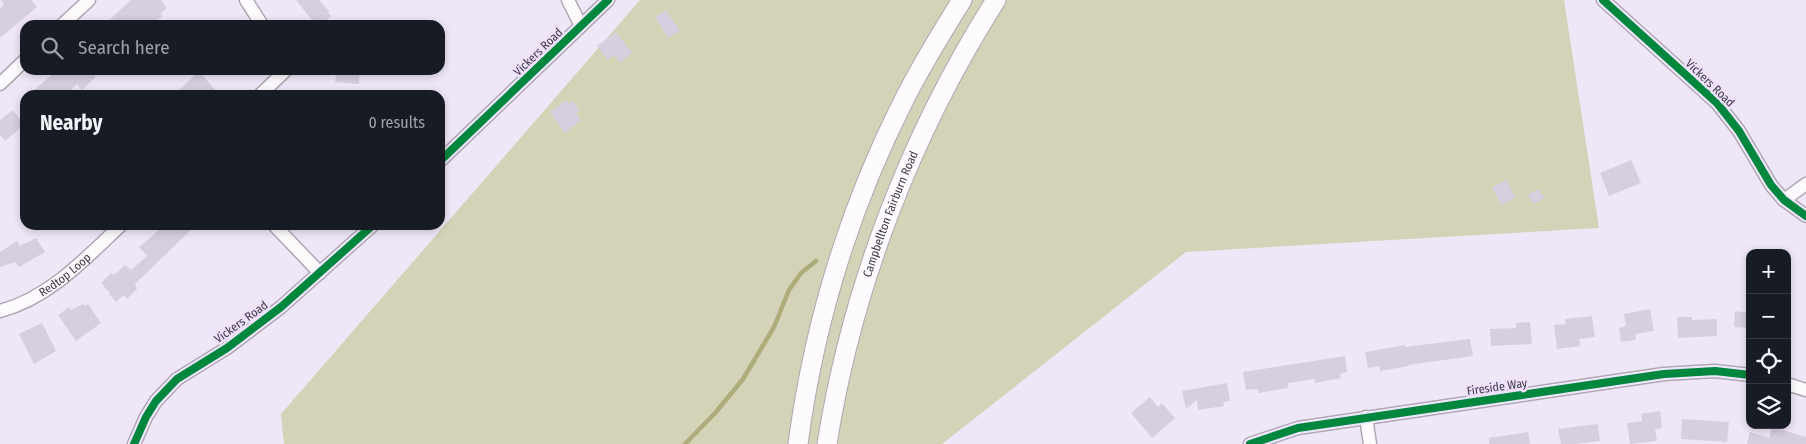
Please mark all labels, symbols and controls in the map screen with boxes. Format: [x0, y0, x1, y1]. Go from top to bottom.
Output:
search box [20, 20, 445, 75]
street label: Vickers Road [511, 25, 565, 79]
icon: search [38, 34, 66, 62]
text: Search here [78, 36, 170, 59]
street label: Vickers Road [1683, 56, 1737, 110]
text: Nearby [40, 110, 102, 136]
text: 0 results [368, 113, 425, 132]
street label: Campbellton Fairburn Road [860, 149, 921, 279]
map controls [1746, 249, 1791, 429]
button: + [1746, 249, 1791, 294]
street label: Redtop Loop [36, 250, 94, 300]
button: − [1746, 294, 1791, 339]
street label: Vickers Road [212, 298, 270, 346]
button: locate [1746, 339, 1791, 384]
street label: Fireside Way [1466, 376, 1529, 398]
button: layers [1746, 384, 1791, 429]

